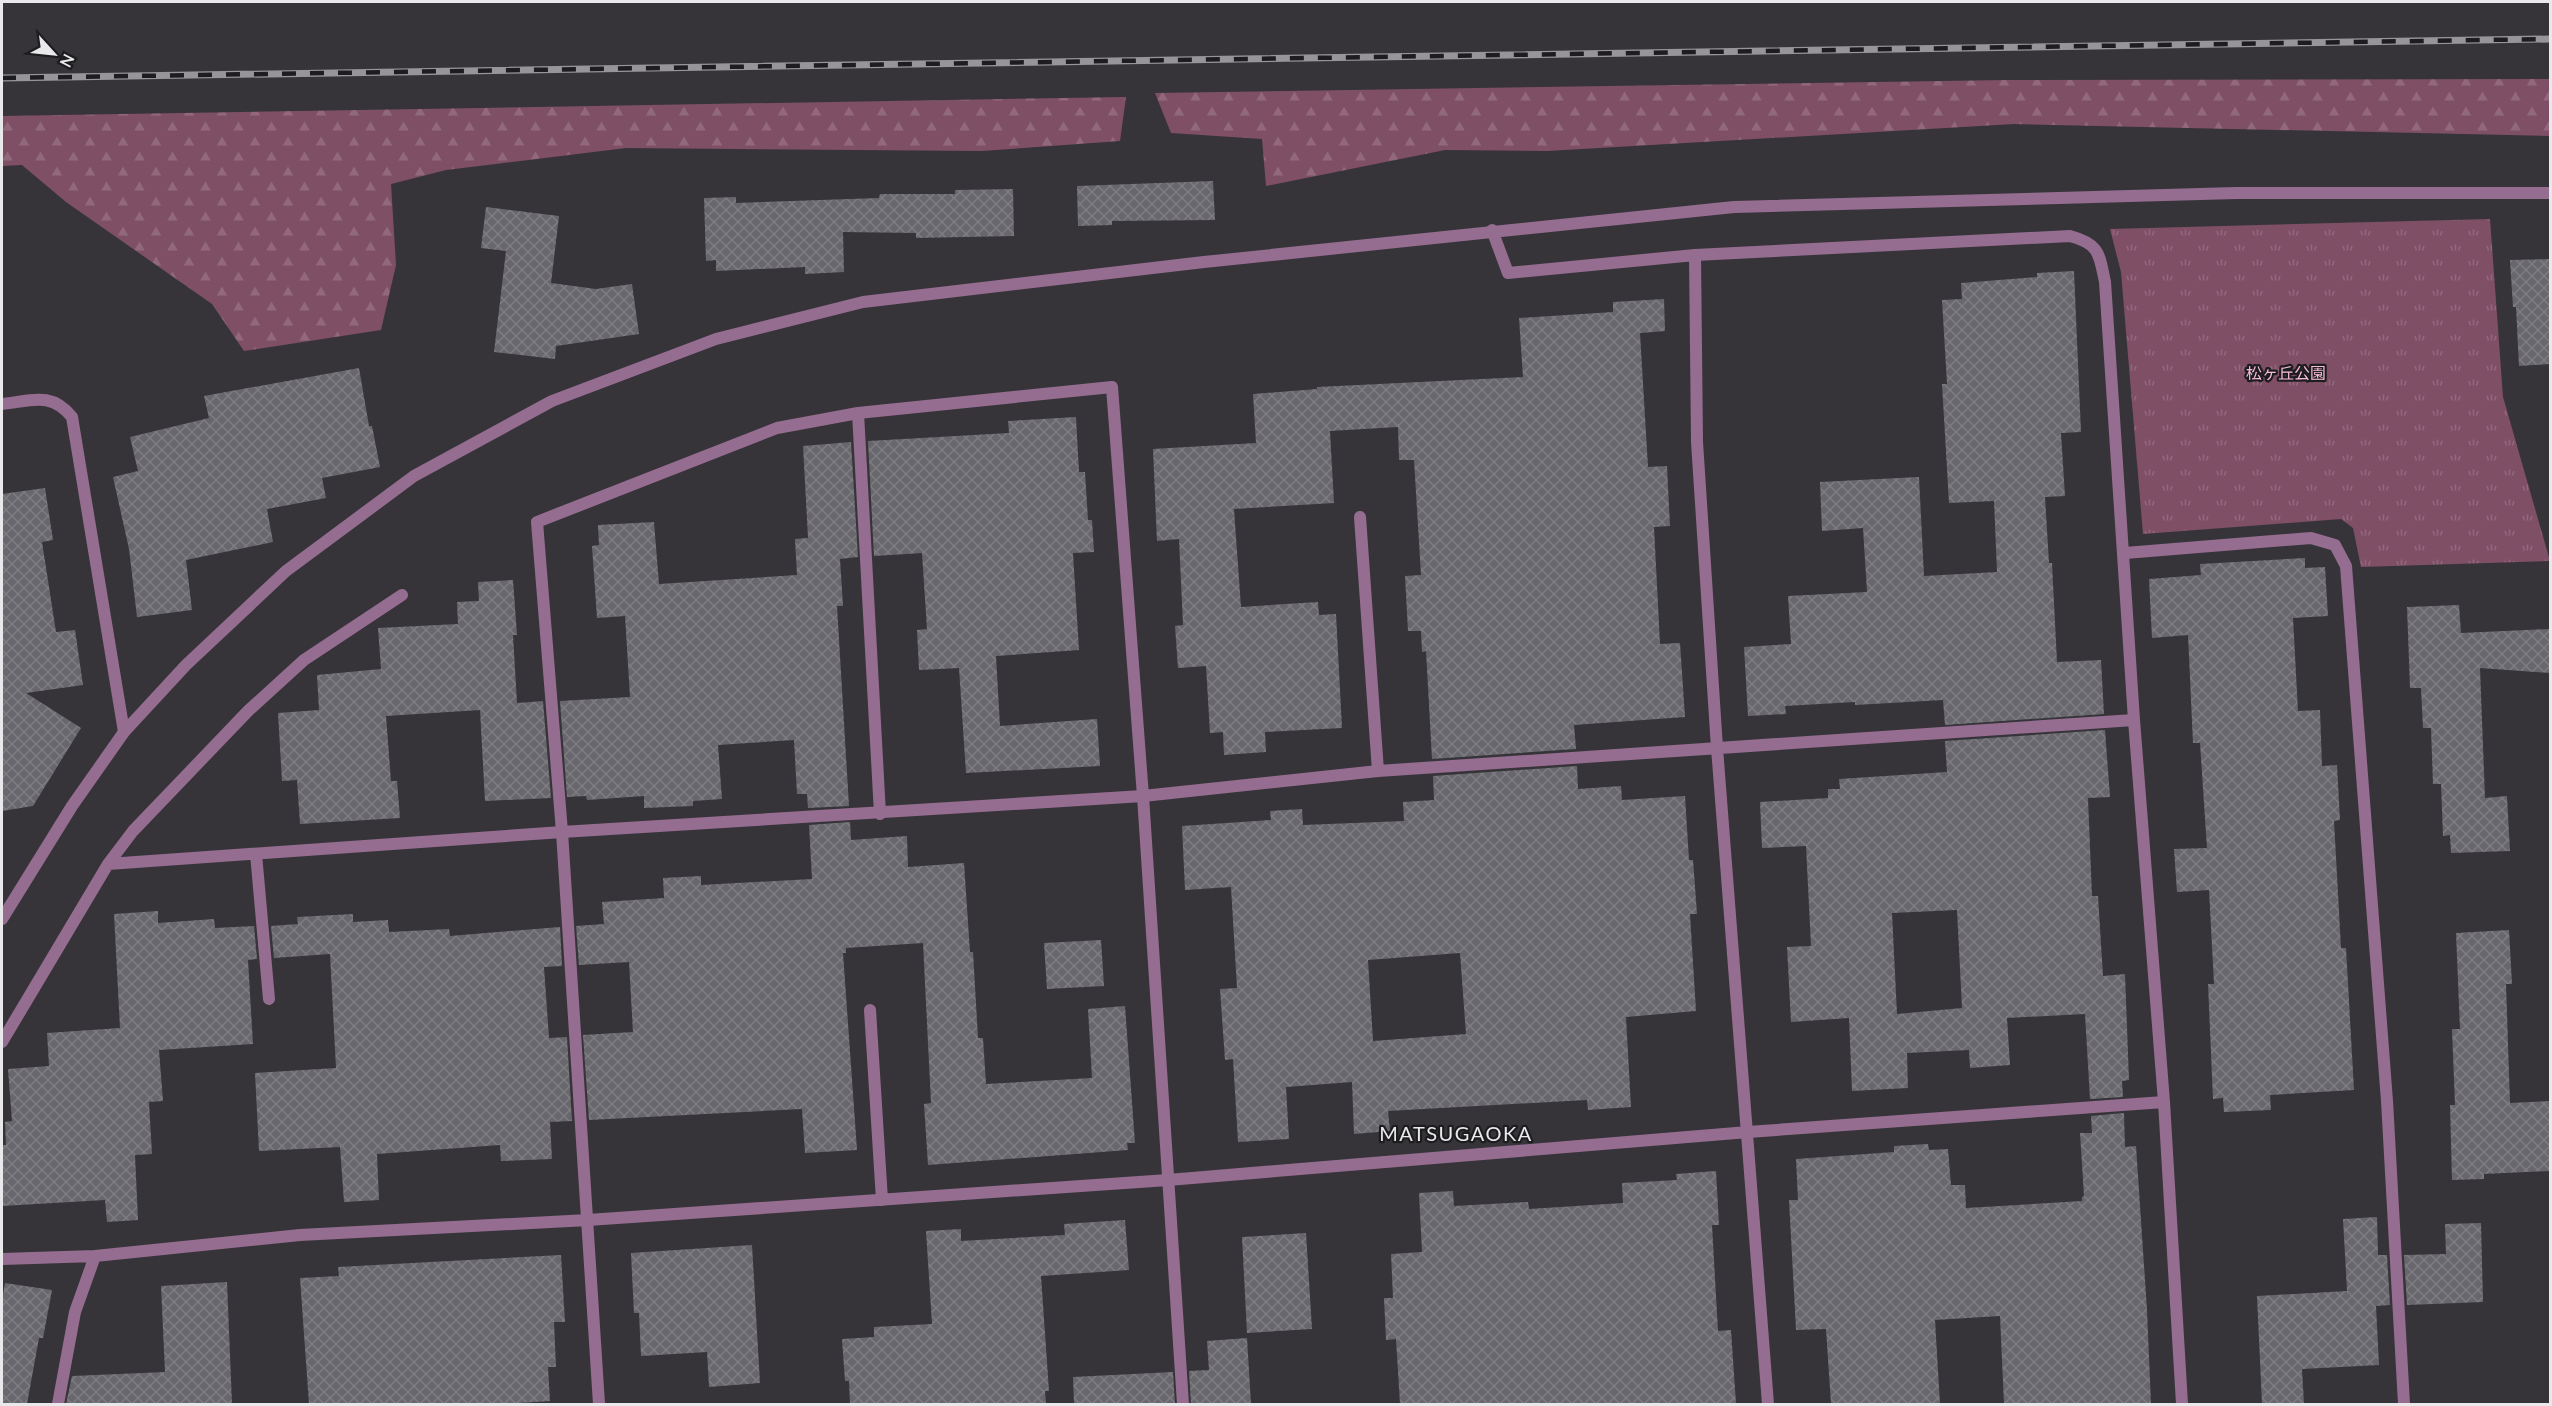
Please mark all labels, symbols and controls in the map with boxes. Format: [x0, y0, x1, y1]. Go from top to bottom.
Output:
north arrow [24, 24, 84, 84]
text: N [57, 51, 79, 71]
park label: 松ヶ丘公園 [2246, 363, 2326, 382]
district label: MATSUGAOKA [1379, 1121, 1533, 1145]

